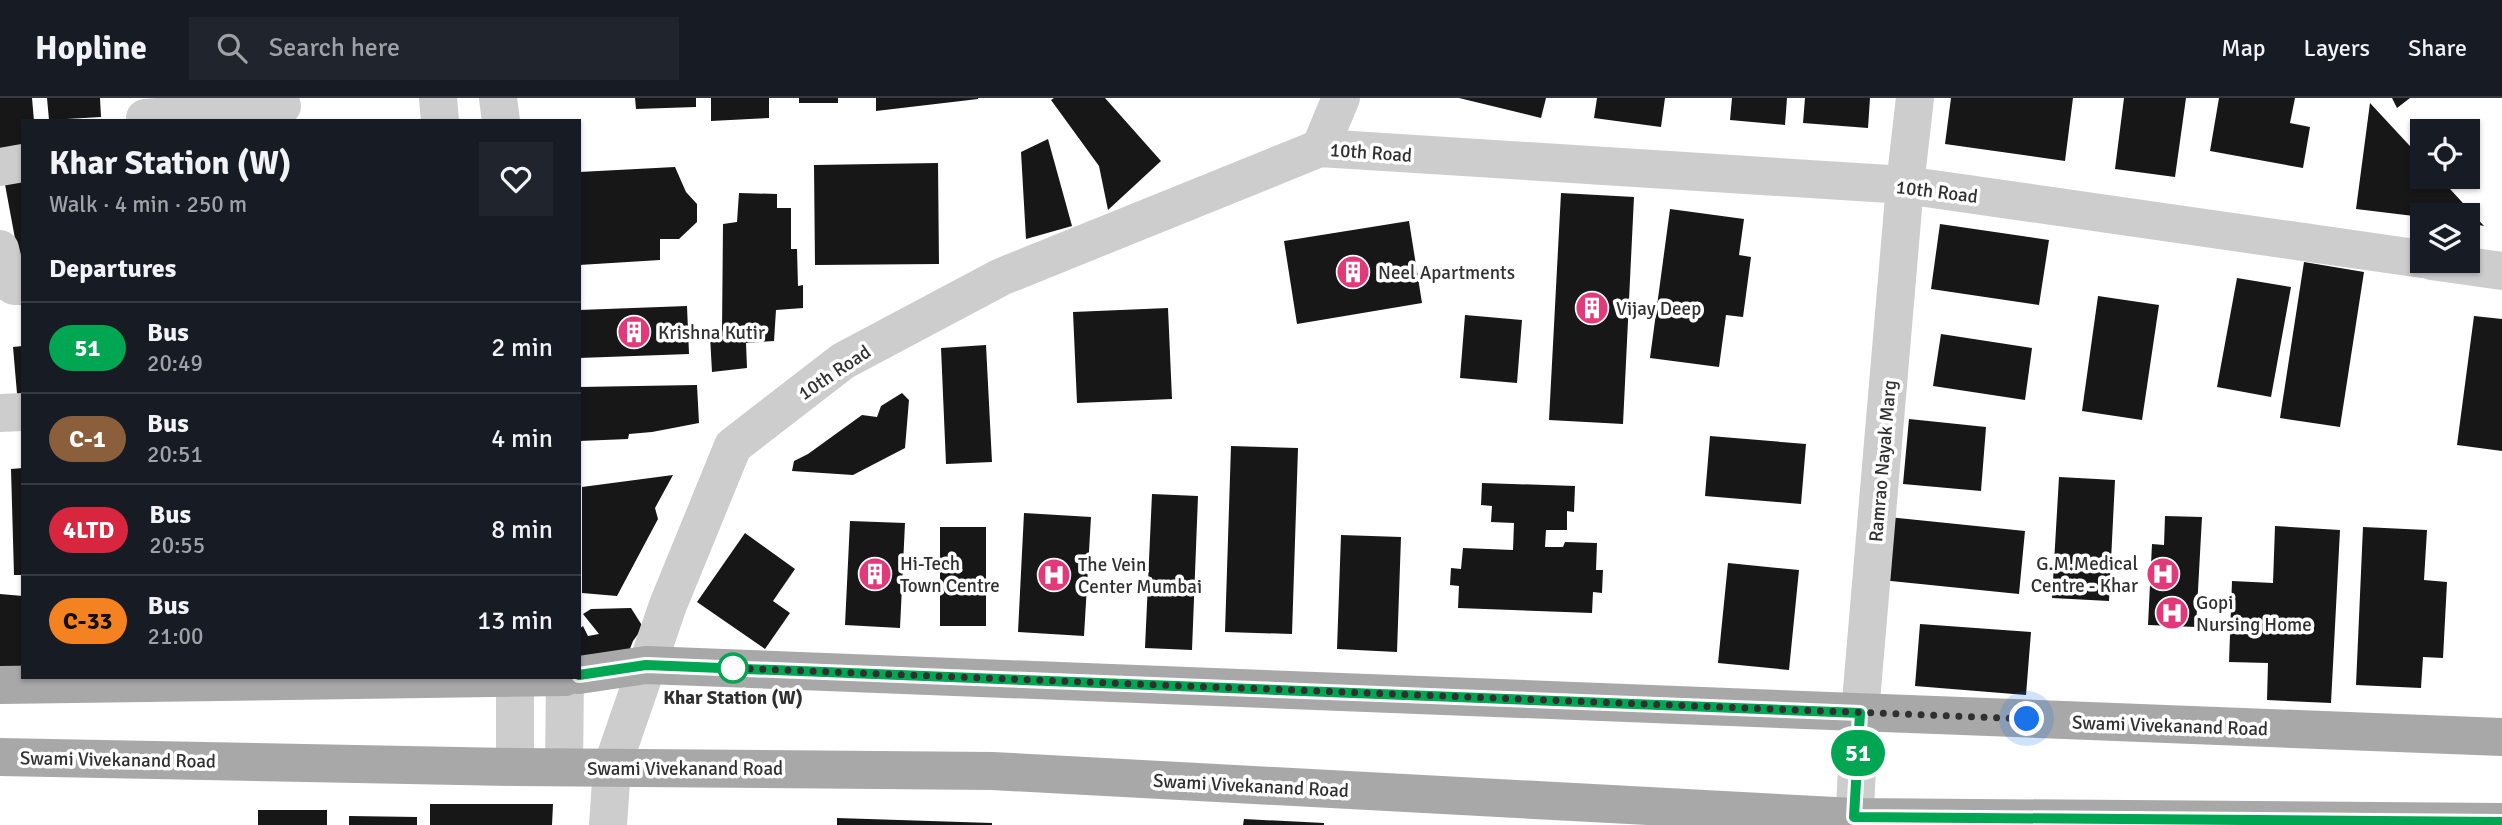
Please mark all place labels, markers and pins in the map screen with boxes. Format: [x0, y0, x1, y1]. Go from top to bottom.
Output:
building icon: Neel Apartments [1334, 253, 1372, 291]
place label: Neel Apartments [1378, 261, 1515, 285]
building icon: Vijay Deep [1573, 289, 1611, 327]
place label: Vijay Deep [1616, 297, 1701, 321]
building icon: Krishna Kutir [615, 313, 653, 351]
place label: Krishna Kutir [658, 321, 765, 345]
place label: Hi-Tech Town Centre [900, 552, 1000, 598]
place label: G.M.Medical Centre - Khar [2031, 552, 2138, 598]
place label: The Vein Center Mumbai [1078, 553, 1202, 599]
building icon: Hi-Tech Town Centre [856, 555, 894, 593]
hospital icon: G.M.Medical Centre - Khar [2144, 555, 2182, 593]
hospital icon: The Vein Center Mumbai [1035, 556, 1073, 594]
place label: Gopi Nursing Home [2196, 591, 2312, 637]
hospital icon: Gopi Nursing Home [2153, 594, 2191, 632]
marker: Khar Station (W) [718, 653, 748, 683]
place label: Khar Station (W) [663, 686, 803, 710]

